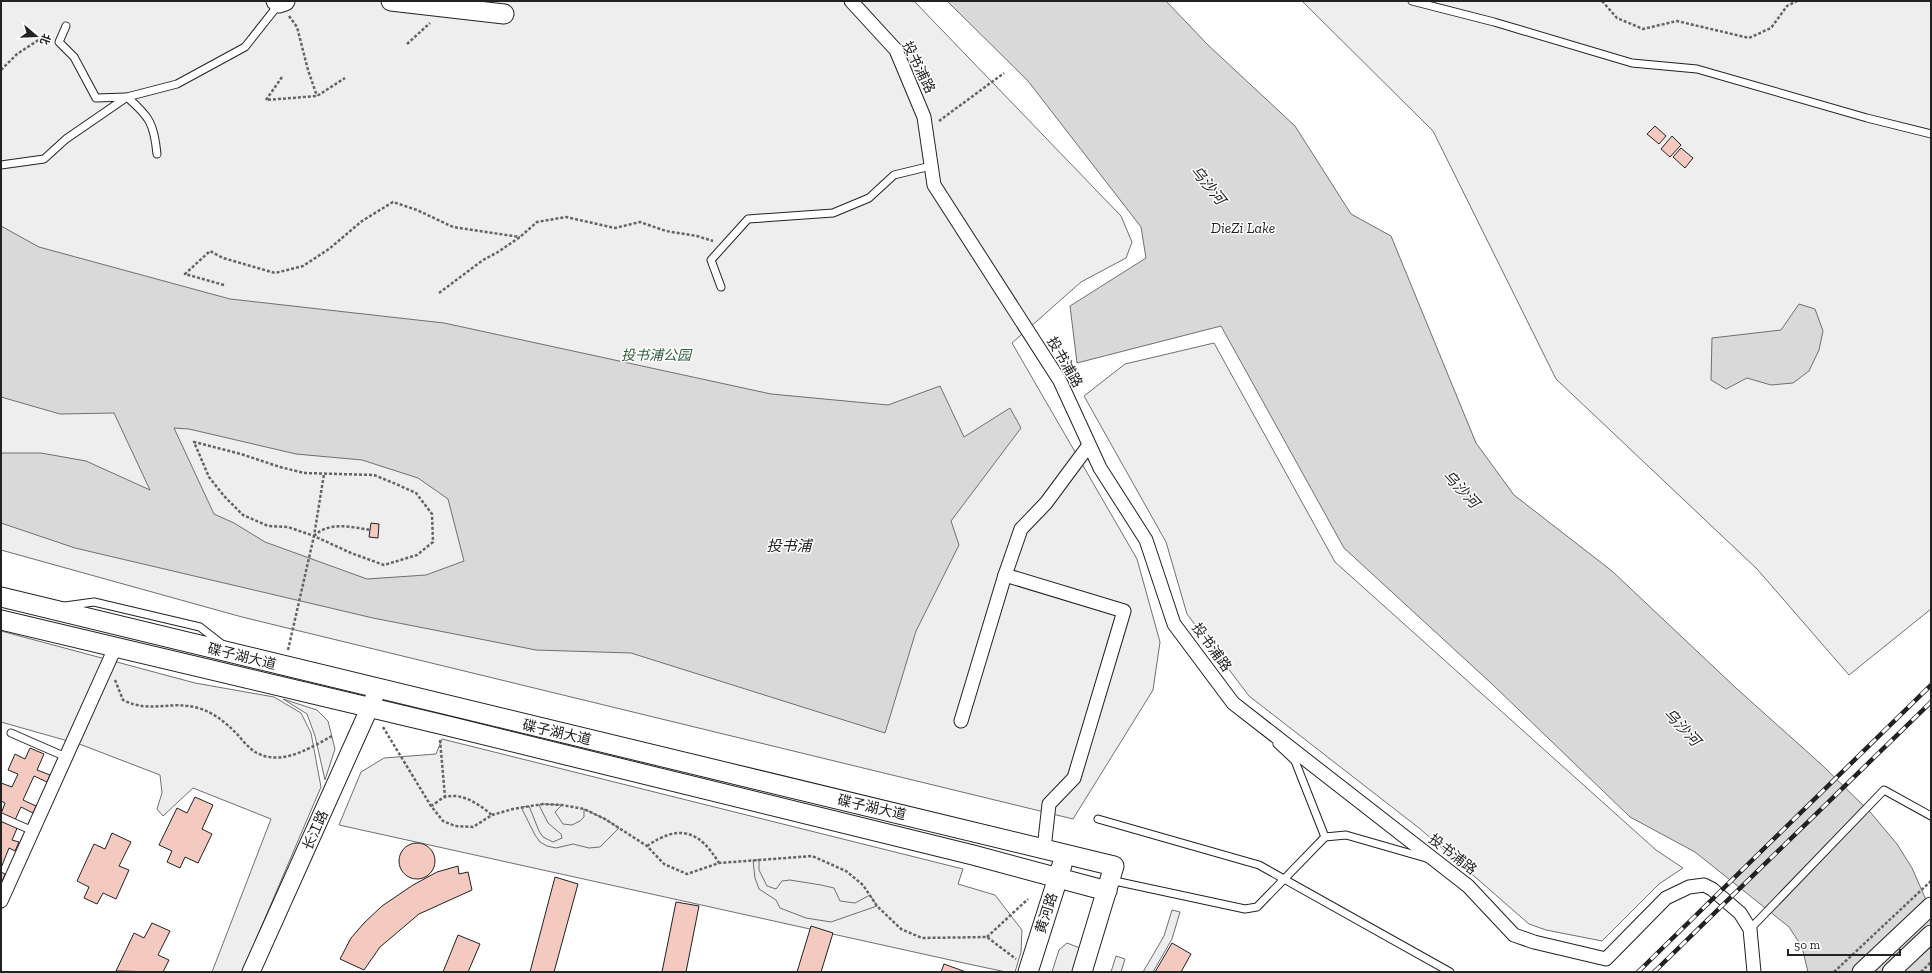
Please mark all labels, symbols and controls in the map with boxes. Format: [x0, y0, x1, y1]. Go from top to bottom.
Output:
north arrow [16, 16, 56, 56]
text: 北 [37, 32, 53, 46]
street label: 投书浦路 [899, 38, 938, 96]
water label: 乌沙河 [1187, 162, 1231, 210]
water label: DieZi Lake [1211, 219, 1275, 237]
street label: 投书浦路 [1043, 334, 1086, 391]
park label: 投书浦公园 [621, 347, 693, 364]
water label: 乌沙河 [1439, 466, 1485, 514]
water label: 投书浦 [766, 537, 813, 555]
street label: 投书浦路 [1188, 620, 1235, 675]
street label: 碟子湖大道 [206, 640, 278, 673]
water label: 乌沙河 [1660, 704, 1706, 752]
street label: 碟子湖大道 [521, 716, 593, 749]
street label: 碟子湖大道 [836, 791, 908, 824]
street label: 长江路 [299, 808, 332, 853]
street label: 投书浦路 [1425, 830, 1480, 878]
street label: 黄河路 [1032, 891, 1061, 936]
scale bar [1788, 931, 1900, 957]
text: 50 m [1794, 938, 1821, 952]

